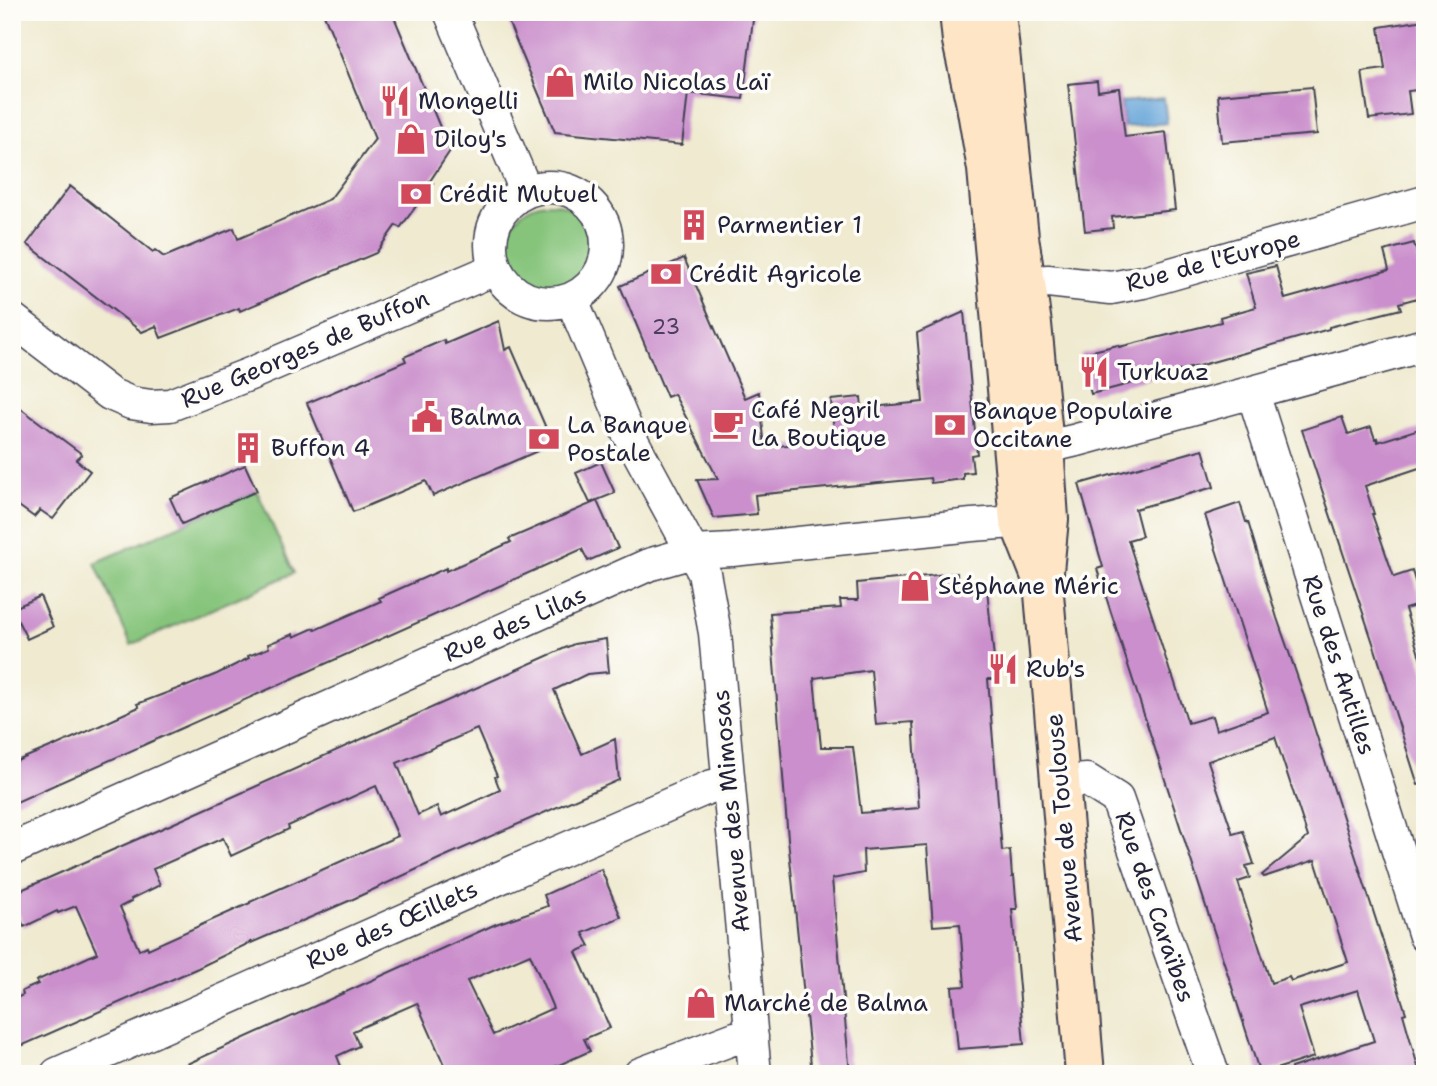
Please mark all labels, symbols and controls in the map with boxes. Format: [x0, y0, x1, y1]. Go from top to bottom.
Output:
shop icon: Milo Nicolas Laï [543, 65, 577, 99]
place label: Milo Nicolas Laï [583, 66, 771, 98]
restaurant icon: Mongelli [378, 84, 412, 118]
place label: Mongelli [418, 85, 519, 117]
shop icon: Diloy's [394, 122, 428, 156]
place label: Diloy's [434, 123, 507, 155]
bank icon: Crédit Mutuel [399, 177, 433, 211]
place label: Crédit Mutuel [439, 178, 598, 210]
building icon: Parmentier 1 [677, 208, 711, 242]
place label: Parmentier 1 [717, 209, 862, 241]
street label: Rue de l'Europe [1122, 222, 1304, 300]
bank icon: Crédit Agricole [649, 257, 683, 291]
place label: Crédit Agricole [689, 258, 862, 290]
street label: Rue Georges de Buffon [176, 282, 434, 416]
house number: 23 [652, 313, 680, 341]
restaurant icon: Turkuaz [1077, 355, 1111, 389]
place label: Turkuaz [1117, 356, 1209, 388]
place label: Café Negril La Boutique [751, 394, 887, 454]
place label: Banque Populaire Occitane [973, 395, 1173, 455]
public building icon: Balma [410, 400, 444, 434]
place label: Balma [450, 401, 522, 433]
cafe icon: Café Negril La Boutique [711, 407, 745, 441]
bank icon: Banque Populaire Occitane [933, 408, 967, 442]
place label: La Banque Postale [567, 409, 688, 469]
bank icon: La Banque Postale [527, 422, 561, 456]
building icon: Buffon 4 [231, 431, 265, 465]
place label: Buffon 4 [271, 432, 370, 464]
shop icon: Stéphane Méric [898, 569, 932, 603]
place label: Stéphane Méric [938, 570, 1119, 602]
street label: Rue des Antilles [1295, 571, 1383, 759]
street label: Rue des Lilas [439, 578, 591, 670]
restaurant icon: Rub's [986, 652, 1020, 686]
place label: Rub's [1026, 653, 1085, 685]
street label: Avenue des Mimosas [704, 688, 758, 934]
street label: Avenue de Toulouse [1038, 712, 1090, 944]
street label: Rue des Caraïbes [1107, 807, 1203, 1007]
street label: Rue des Œillets [301, 873, 483, 977]
shop icon: Marché de Balma [684, 986, 718, 1020]
place label: Marché de Balma [724, 987, 928, 1019]

